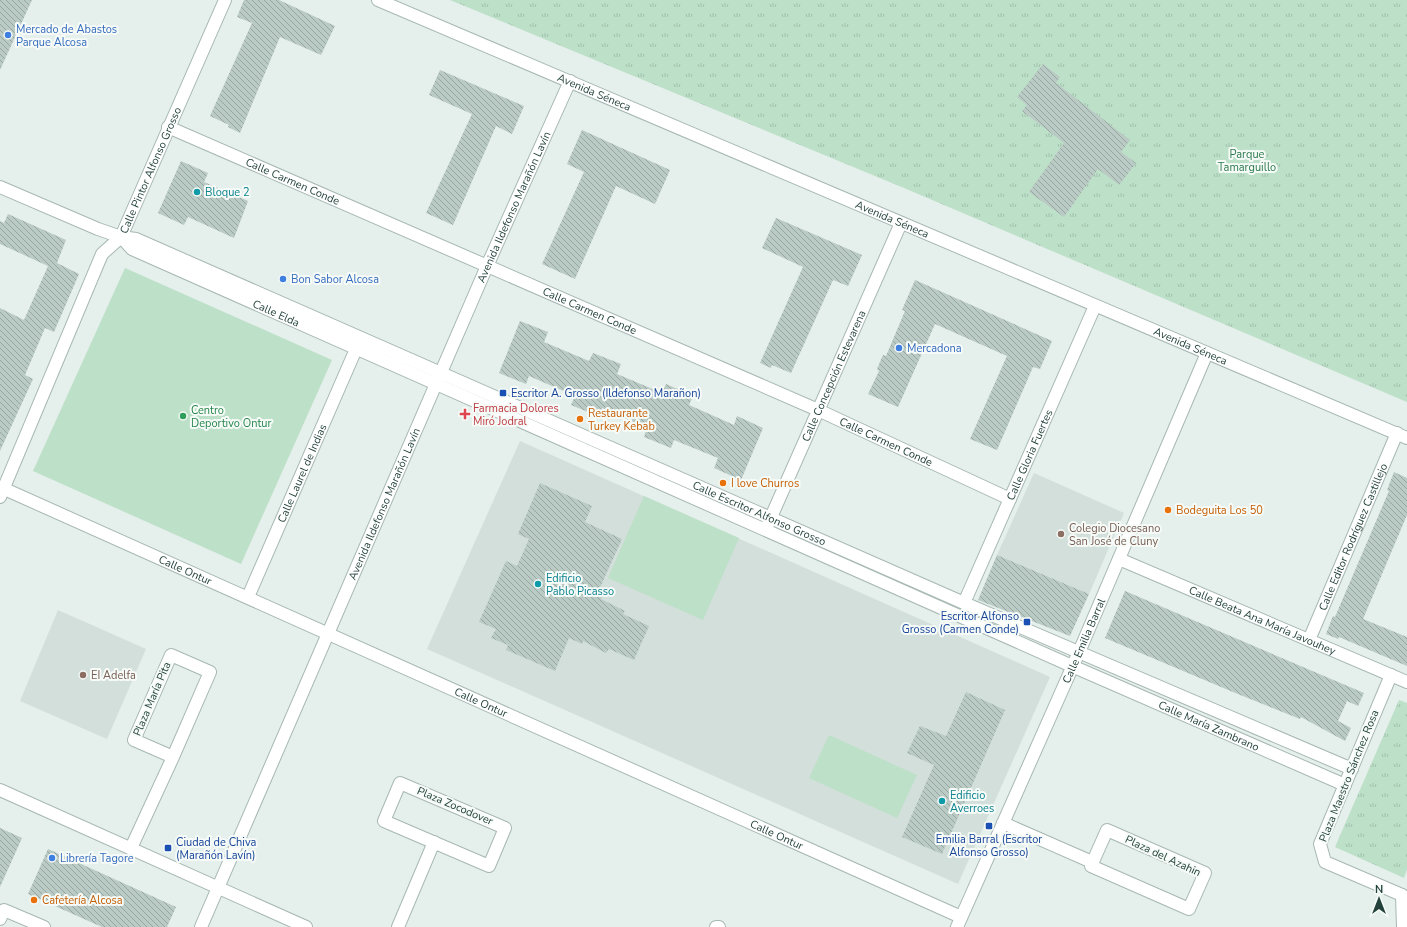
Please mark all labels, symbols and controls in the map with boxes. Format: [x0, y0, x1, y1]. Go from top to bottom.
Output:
place label: Mercado de Abastos Parque Alcosa [16, 22, 117, 50]
marker: Mercado de Abastos Parque Alcosa [3, 30, 13, 40]
street label: Avenida Séneca [555, 70, 634, 114]
street label: Calle Pintor Alfonso Grosso [116, 105, 185, 236]
street label: Avenida Ildefonso Marañón Lavín [473, 129, 554, 285]
park label: Parque Tamarguillo [1218, 147, 1276, 175]
street label: Calle Carmen Conde [243, 154, 342, 208]
place label: Bloque 2 [205, 185, 250, 200]
marker: Bloque 2 [192, 187, 202, 197]
street label: Avenida Séneca [853, 197, 932, 241]
place label: Bon Sabor Alcosa [291, 272, 379, 287]
marker: Bon Sabor Alcosa [278, 274, 288, 284]
street label: Calle Carmen Conde [540, 284, 639, 338]
street label: Calle Elda [250, 296, 302, 330]
street label: Calle Concepción Estevarena [798, 308, 869, 444]
street label: Avenida Séneca [1151, 324, 1230, 368]
place label: Mercadona [907, 341, 962, 356]
marker: Mercadona [894, 343, 904, 353]
place label: Escritor A. Grosso (Ildefonso Marañon) [511, 386, 701, 401]
marker: Escritor A. Grosso (Ildefonso Marañon) [498, 388, 508, 398]
place label: Farmacia Dolores Miró Jodral [473, 401, 559, 429]
place label: Centro Deportivo Ontur [191, 403, 271, 431]
place label: Restaurante Turkey Kebab [588, 406, 655, 434]
street label: Calle Gloria Fuertes [1003, 407, 1056, 503]
marker: Farmacia Dolores Miró Jodral [460, 409, 470, 419]
marker: Centro Deportivo Ontur [178, 411, 188, 421]
street label: Calle Carmen Conde [837, 413, 935, 470]
marker: Restaurante Turkey Kebab [575, 414, 585, 424]
street label: Calle Laurel de Indias [274, 421, 330, 525]
street label: Avenida Ildefonso Marañón Lavín [345, 426, 424, 582]
street label: Calle Editor Rodríguez Castillejo [1315, 461, 1391, 613]
place label: I love Churros [731, 476, 799, 491]
street label: Calle Escritor Alfonso Grosso [690, 477, 828, 549]
marker: I love Churros [718, 478, 728, 488]
place label: Bodeguita Los 50 [1176, 503, 1263, 518]
marker: Bodeguita Los 50 [1163, 505, 1173, 515]
place label: Colegio Diocesano San José de Cluny [1069, 521, 1160, 549]
marker: Colegio Diocesano San José de Cluny [1056, 529, 1066, 539]
street label: Calle Ontur [156, 551, 214, 588]
place label: Edificio Pablo Picasso [546, 571, 614, 599]
marker: Edificio Pablo Picasso [533, 579, 543, 589]
street label: Calle Beata Ana María Javouhey [1187, 582, 1338, 658]
street label: Calle Emilia Barral [1059, 595, 1109, 686]
place label: Escritor Alfonso Grosso (Carmen Conde) [902, 609, 1019, 637]
marker: Escritor Alfonso Grosso (Carmen Conde) [1022, 617, 1032, 627]
street label: Plaza María Pita [130, 659, 174, 738]
place label: EI Adelfa [91, 668, 136, 683]
marker: EI Adelfa [78, 670, 88, 680]
street label: Calle Ontur [452, 684, 510, 721]
street label: Calle María Zambrano [1156, 697, 1262, 754]
street label: Plaza Maestro Sánchez Rosa [1316, 708, 1382, 844]
street label: Plaza Zocodover [415, 783, 495, 829]
place label: Edificio Averroes [950, 788, 994, 816]
marker: Edificio Averroes [937, 796, 947, 806]
street label: Calle Ontur [748, 816, 806, 853]
marker: Emilia Barral (Escritor Alfonso Grosso) [984, 821, 994, 831]
place label: Emilia Barral (Escritor Alfonso Grosso) [936, 832, 1042, 860]
street label: Plaza del Azahin [1123, 832, 1203, 880]
place label: Ciudad de Chiva (Marañón Lavín) [176, 835, 256, 863]
marker: Ciudad de Chiva (Marañón Lavín) [163, 843, 173, 853]
place label: Librería Tagore [60, 851, 134, 866]
marker: Librería Tagore [47, 853, 57, 863]
north arrow [1359, 879, 1399, 919]
text: N [1375, 882, 1383, 897]
place label: Cafetería Alcosa [42, 893, 123, 908]
marker: Cafetería Alcosa [29, 895, 39, 905]

